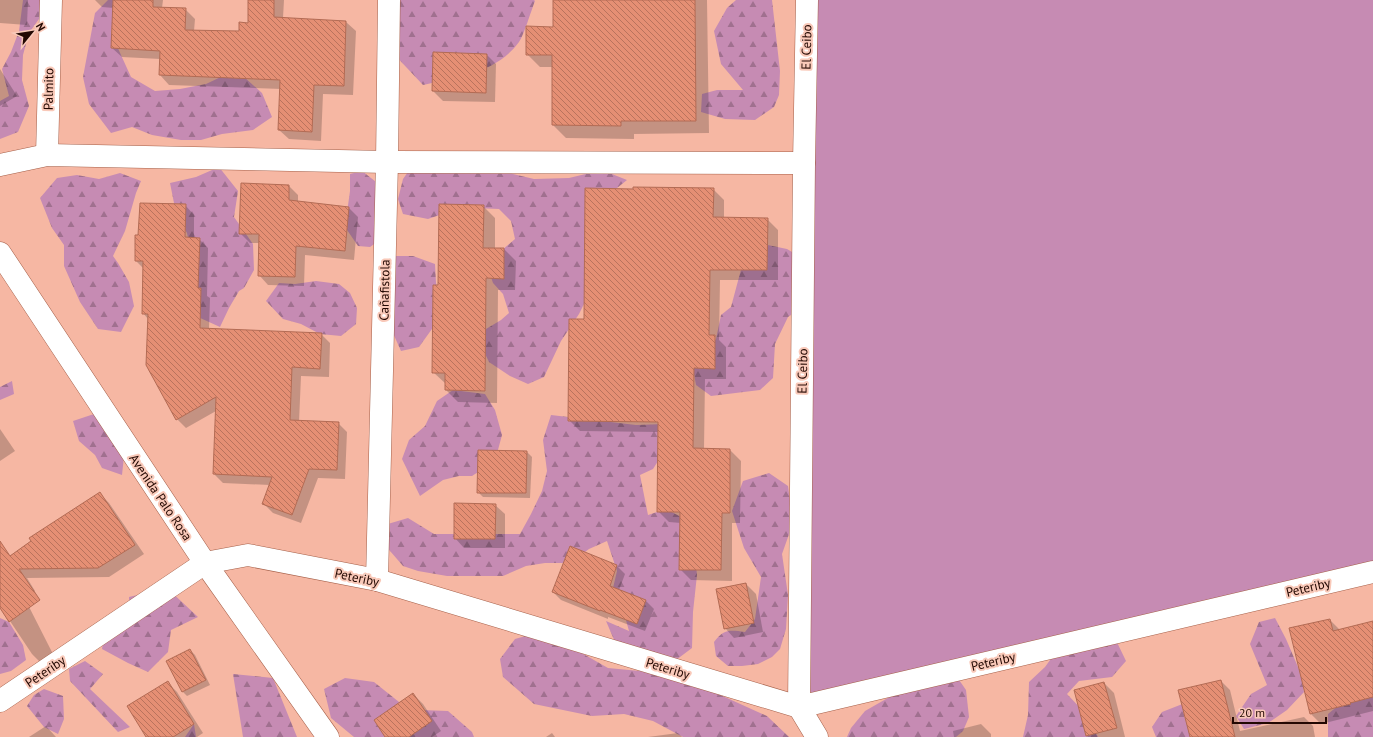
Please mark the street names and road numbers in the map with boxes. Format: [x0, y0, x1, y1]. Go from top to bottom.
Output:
street label: El Ceibo [798, 24, 815, 70]
street label: Palmito [40, 68, 57, 110]
street label: Cañafistola [375, 259, 394, 321]
street label: El Ceibo [794, 348, 811, 394]
street label: Avenida Palo Rosa [125, 451, 196, 544]
street label: Peteriby [333, 564, 381, 590]
street label: Peteriby [1284, 574, 1332, 601]
street label: Peteriby [969, 648, 1017, 675]
street label: Peteriby [22, 652, 69, 691]
street label: Peteriby [644, 654, 692, 683]

